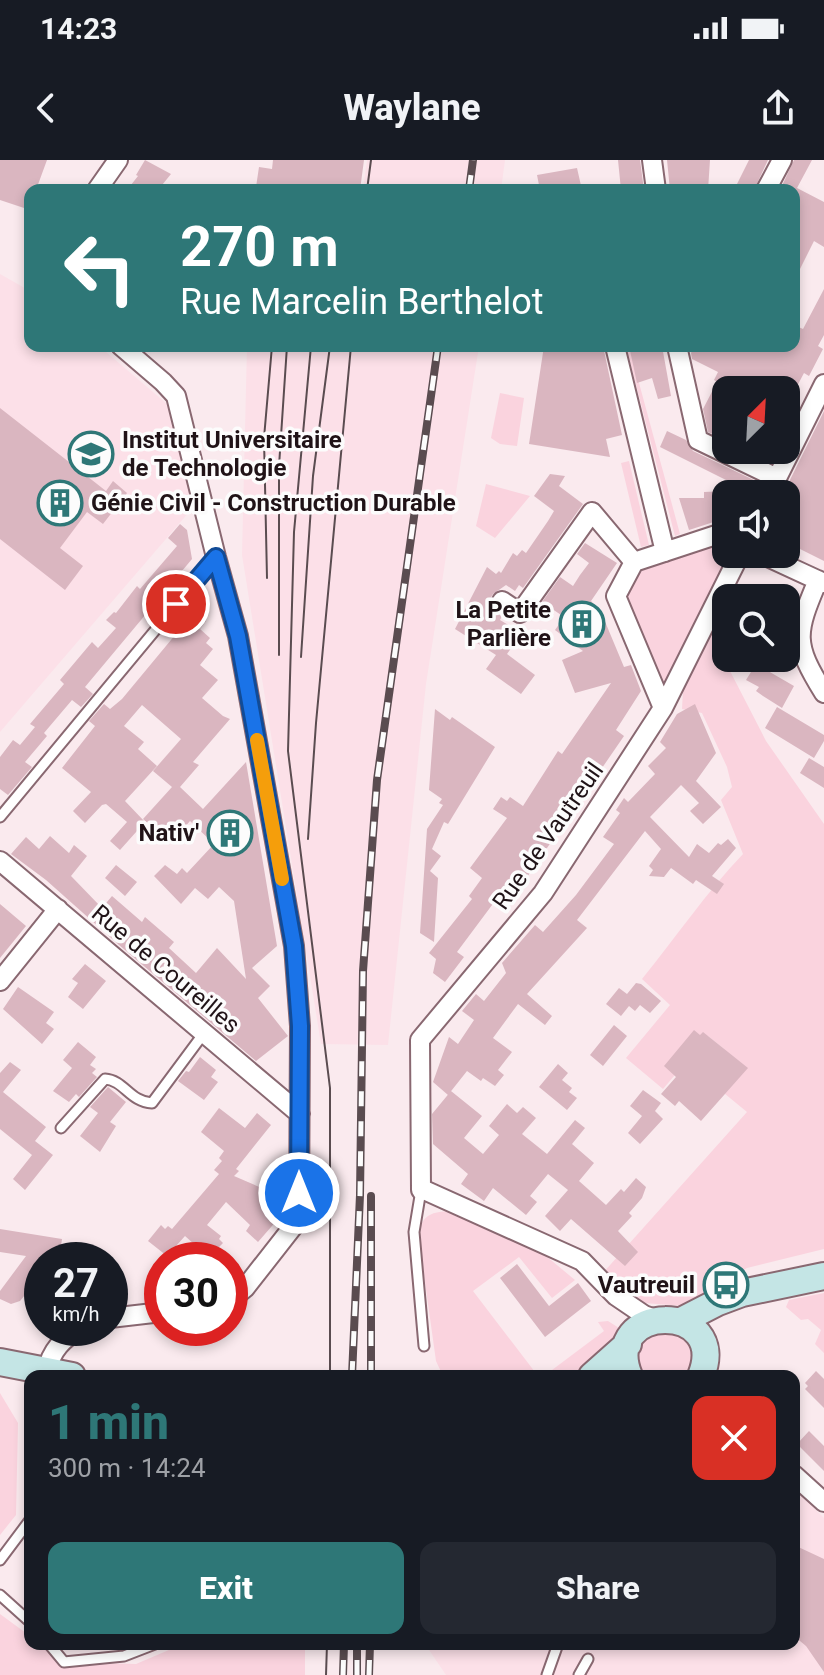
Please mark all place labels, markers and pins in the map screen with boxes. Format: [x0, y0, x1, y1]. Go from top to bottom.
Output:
place label: Institut Universitaire de Technologie [122, 426, 342, 482]
school or university icon: Institut Universitaire de Technologie [67, 430, 115, 478]
building icon: Génie Civil - Construction Durable [36, 479, 84, 527]
place label: Génie Civil - Construction Durable [91, 489, 456, 517]
pin [142, 570, 210, 638]
place label: La Petite Parlière [455, 596, 551, 652]
building icon: La Petite Parlière [558, 600, 606, 648]
building icon: Nativ' [206, 809, 254, 857]
place label: Nativ' [139, 819, 199, 847]
bus stop icon: Vautreuil [702, 1261, 750, 1309]
place label: Vautreuil [598, 1271, 695, 1299]

